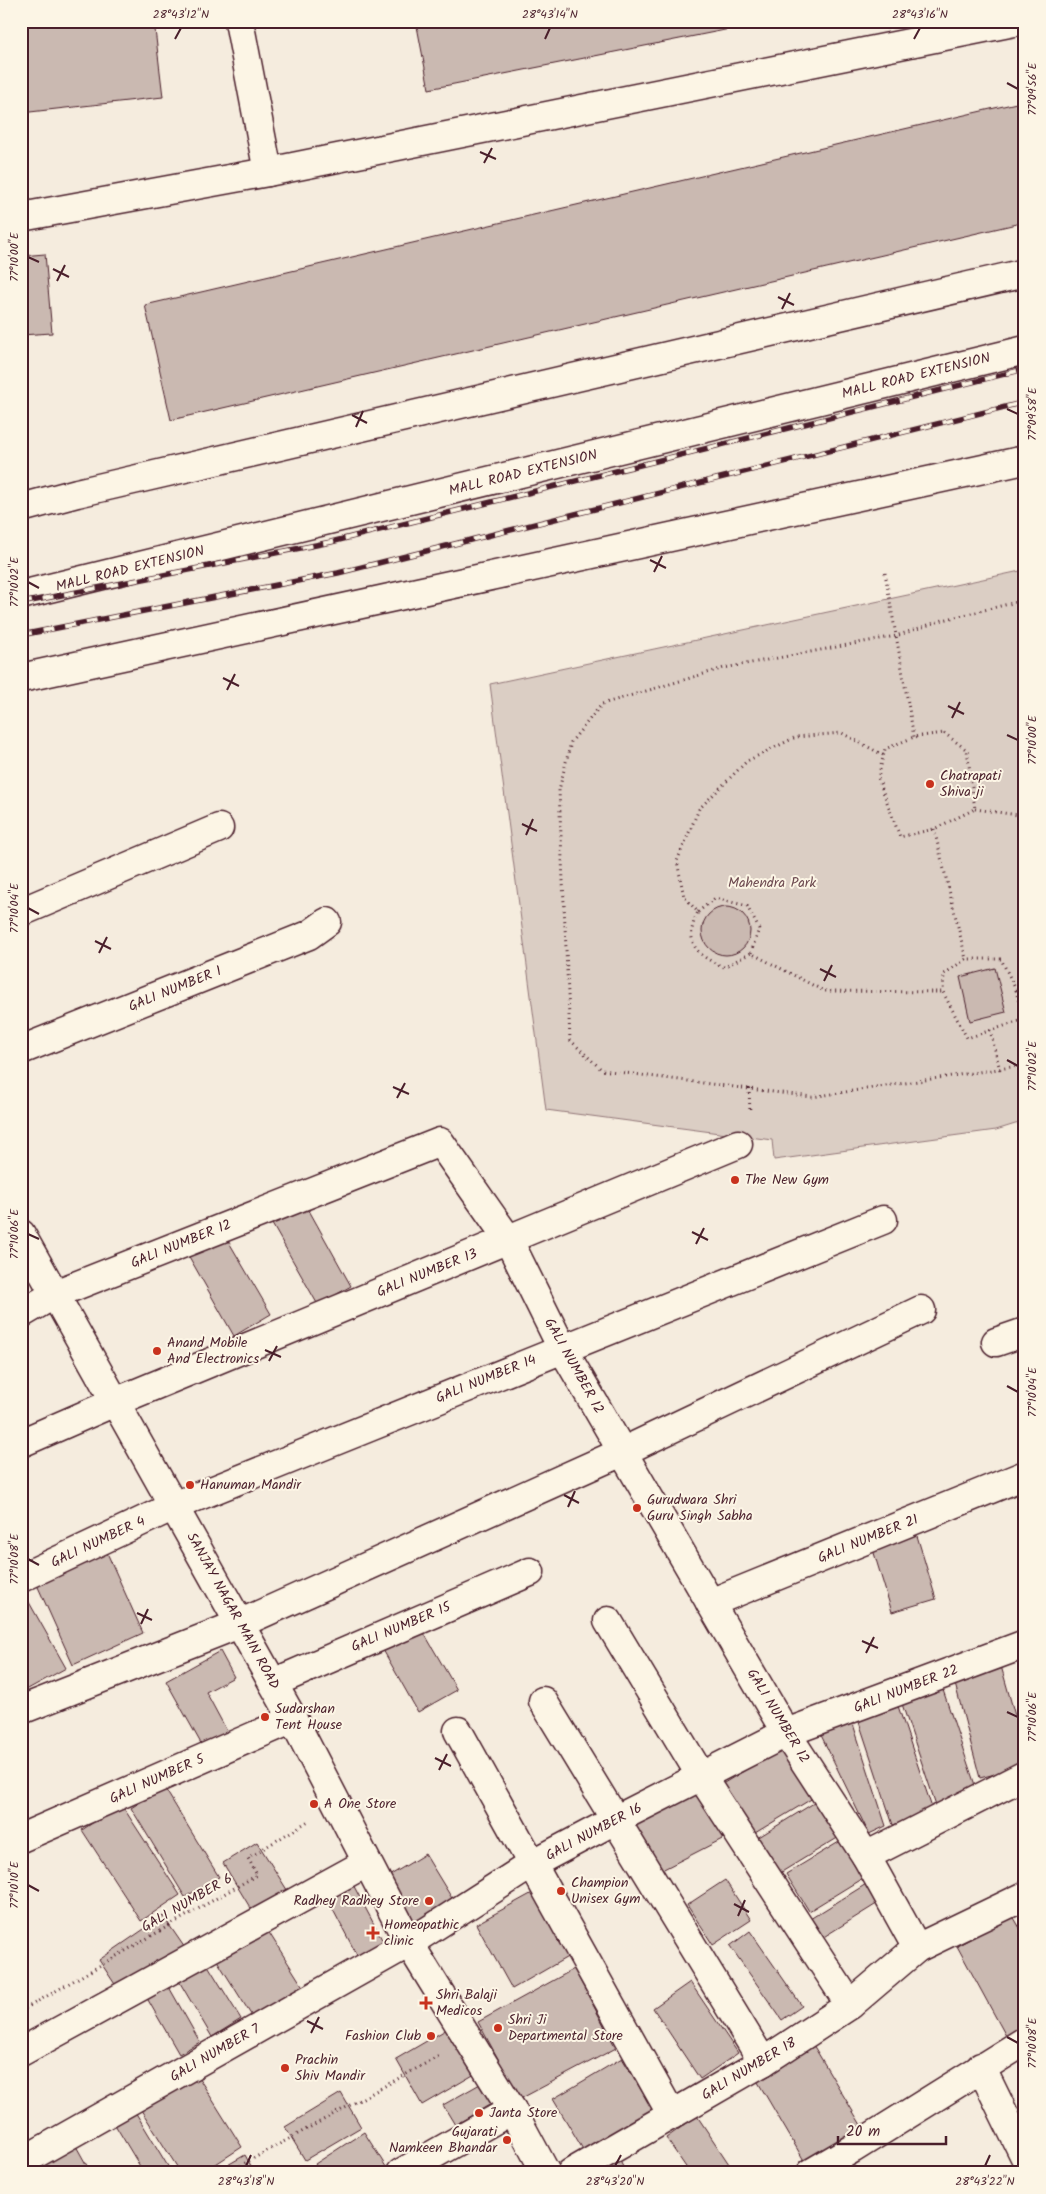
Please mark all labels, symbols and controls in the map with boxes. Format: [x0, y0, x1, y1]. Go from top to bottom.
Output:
text: 28°43'12"N [153, 5, 209, 24]
text: 28°43'14"N [522, 5, 578, 24]
text: 28°43'16"N [892, 5, 948, 24]
text: 77°09'56"E [1023, 62, 1042, 115]
text: 77°10'00"E [5, 231, 24, 282]
street label: MALL ROAD EXTENSION [839, 347, 993, 405]
text: 77°09'58"E [1023, 386, 1042, 441]
street label: MALL ROAD EXTENSION [446, 444, 600, 502]
street label: MALL ROAD EXTENSION [53, 540, 207, 598]
text: 77°10'02"E [5, 556, 24, 607]
text: 77°10'00"E [1023, 714, 1042, 765]
place label: Chatrapati Shiva ji [940, 765, 1002, 803]
marker: Chatrapati Shiva ji [924, 778, 936, 790]
park label: Mahendra Park [728, 872, 816, 894]
text: 77°10'04"E [5, 882, 24, 933]
street label: GALI NUMBER 1 [125, 960, 225, 1018]
text: 77°10'02"E [1023, 1040, 1042, 1091]
place label: The New Gym [745, 1169, 829, 1191]
marker: The New Gym [729, 1174, 741, 1186]
text: 77°10'06"E [5, 1208, 24, 1259]
street label: GALI NUMBER 12 [127, 1214, 235, 1274]
street label: GALI NUMBER 13 [373, 1243, 481, 1303]
street label: GALI NUMBER 12 [538, 1314, 610, 1418]
place label: Anand Mobile And Electronics [167, 1332, 259, 1370]
marker: Anand Mobile And Electronics [151, 1345, 163, 1357]
street label: GALI NUMBER 14 [432, 1349, 540, 1409]
text: 77°10'04"E [1023, 1366, 1042, 1417]
place label: Hanuman Mandir [200, 1474, 302, 1496]
marker: Hanuman Mandir [184, 1479, 196, 1491]
place label: Gurudwara Shri Guru Singh Sabha [647, 1489, 753, 1527]
marker: Gurudwara Shri Guru Singh Sabha [631, 1502, 643, 1514]
street label: GALI NUMBER 21 [814, 1509, 922, 1569]
street label: GALI NUMBER 4 [47, 1510, 149, 1574]
street label: SANJAY NAGAR MAIN ROAD [181, 1529, 285, 1693]
text: 77°10'08"E [5, 1533, 24, 1584]
street label: GALI NUMBER 15 [348, 1596, 456, 1658]
street label: GALI NUMBER 22 [850, 1659, 962, 1719]
street label: GALI NUMBER 12 [741, 1664, 815, 1768]
text: 77°10'06"E [1023, 1691, 1042, 1742]
place label: Sudarshan Tent House [275, 1698, 343, 1736]
marker: Sudarshan Tent House [259, 1711, 271, 1723]
street label: GALI NUMBER 5 [106, 1748, 209, 1810]
place label: A One Store [324, 1793, 397, 1815]
street label: GALI NUMBER 16 [542, 1797, 646, 1867]
marker: A One Store [308, 1798, 320, 1810]
text: 77°10'10"E [5, 1860, 24, 1909]
street label: GALI NUMBER 6 [137, 1868, 237, 1938]
place label: Champion Unisex Gym [571, 1872, 640, 1910]
marker: Champion Unisex Gym [555, 1885, 567, 1897]
place label: Radhey Radhey Store [293, 1890, 420, 1912]
marker: Radhey Radhey Store [423, 1895, 435, 1907]
place label: Homeopathic clinic [384, 1914, 459, 1952]
marker: Homeopathic clinic [366, 1926, 380, 1940]
place label: Shri Balaji Medicos [436, 1984, 498, 2022]
marker: Shri Balaji Medicos [420, 1997, 432, 2009]
place label: Shri Ji Departmental Store [508, 2009, 623, 2047]
text: 77°10'08"E [1023, 2017, 1042, 2068]
street label: GALI NUMBER 7 [166, 2018, 265, 2088]
marker: Shri Ji Departmental Store [492, 2022, 504, 2034]
place label: Fashion Club [345, 2025, 422, 2047]
marker: Fashion Club [425, 2030, 437, 2042]
street label: GALI NUMBER 18 [697, 2032, 801, 2106]
place label: Prachin Shiv Mandir [295, 2049, 366, 2087]
marker: Prachin Shiv Mandir [279, 2062, 291, 2074]
place label: Janta Store [489, 2102, 558, 2124]
marker: Janta Store [473, 2107, 485, 2119]
scale bar [838, 2114, 946, 2146]
text: 20 m [846, 2120, 880, 2144]
place label: Gujarati Namkeen Bhandar [389, 2121, 498, 2159]
marker: Gujarati Namkeen Bhandar [501, 2134, 513, 2146]
text: 28°43'18"N [218, 2172, 274, 2191]
text: 28°43'20"N [586, 2172, 644, 2191]
text: 28°43'22"N [955, 2172, 1015, 2191]

